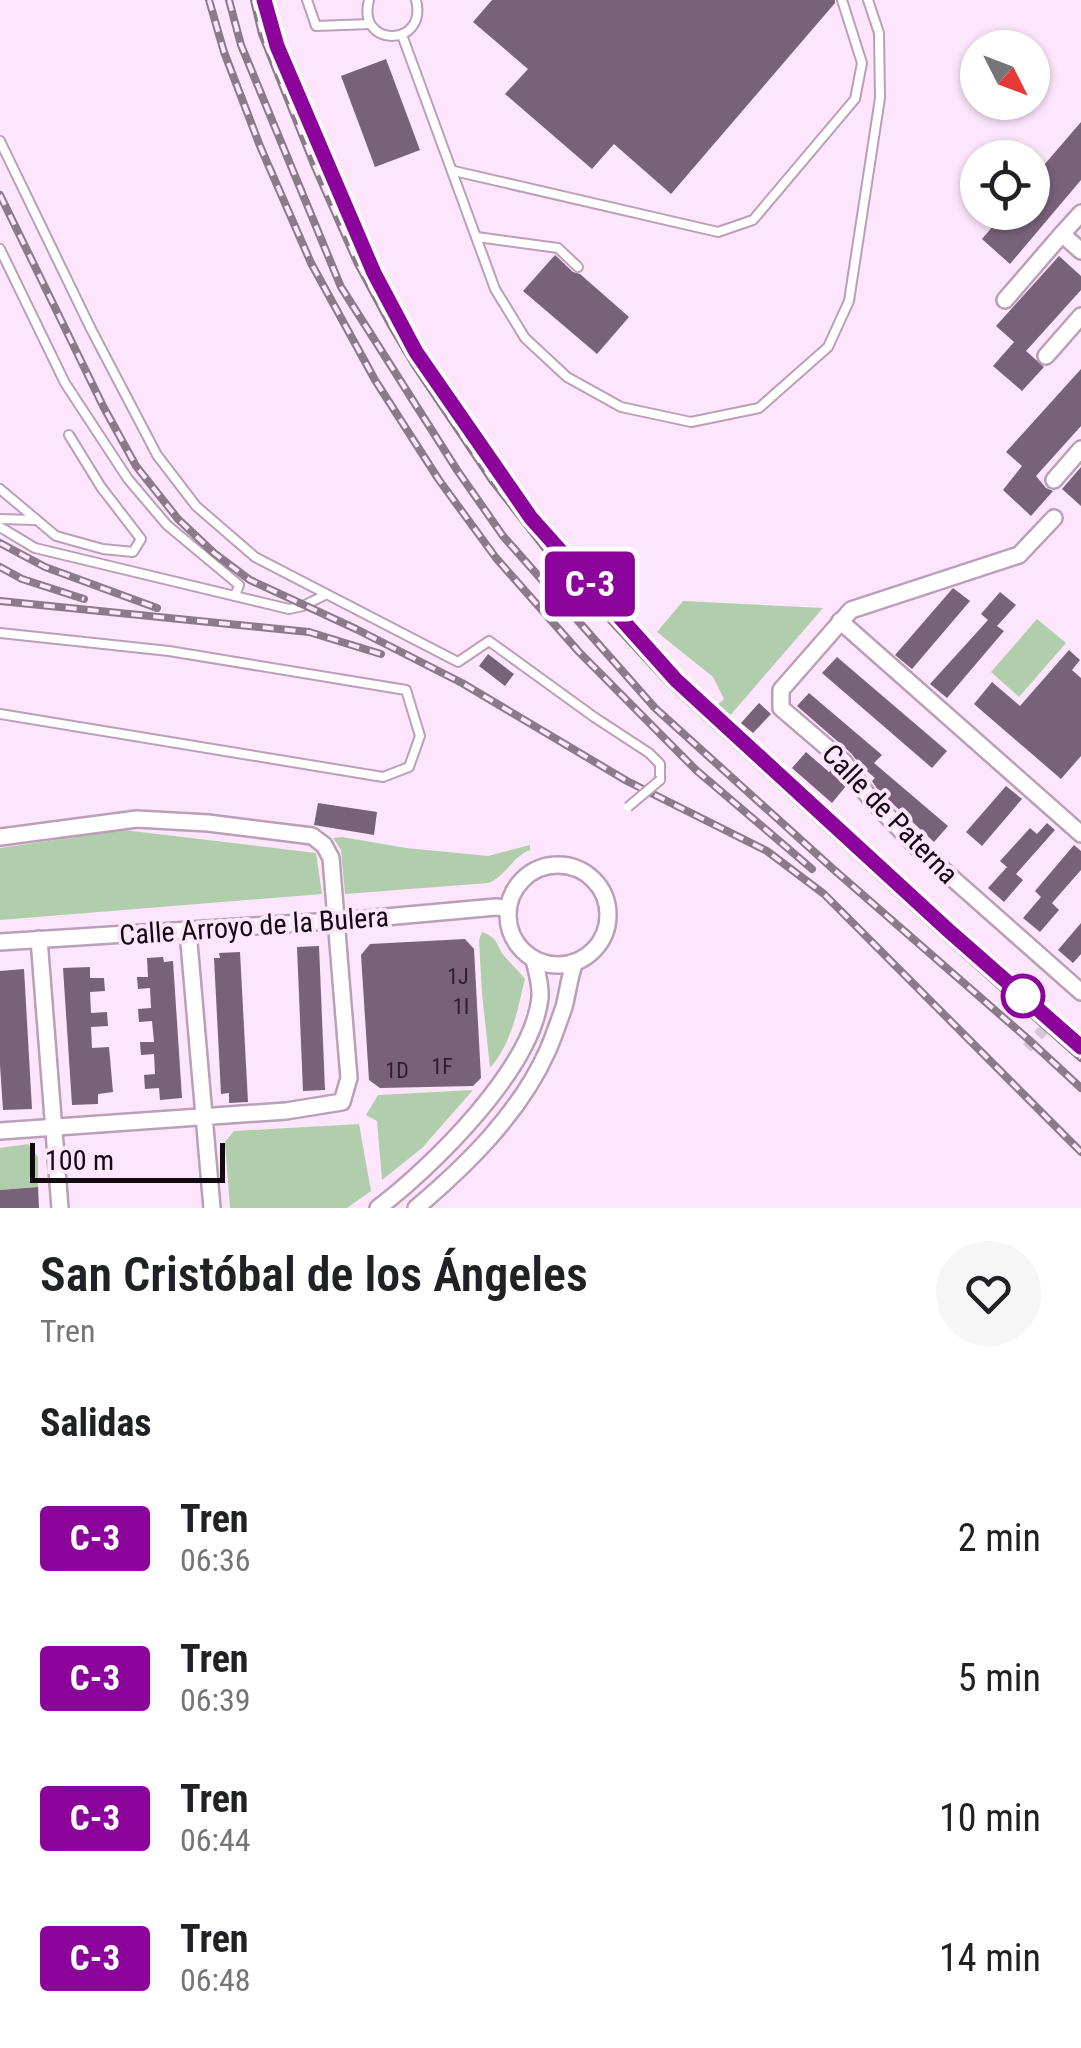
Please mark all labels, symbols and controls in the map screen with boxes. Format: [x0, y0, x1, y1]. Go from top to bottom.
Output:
north arrow [960, 30, 1050, 120]
map controls [960, 30, 1050, 230]
button: locate [960, 140, 1050, 230]
line badge: C-3 [532, 552, 648, 616]
text: C-3 [565, 564, 615, 605]
street label: Calle de Paterna [815, 737, 965, 891]
street label: Calle Arroyo de la Bulera [118, 900, 390, 952]
house number: 1J [447, 964, 469, 989]
unlabelled marker [1002, 975, 1044, 1017]
house number: 1I [453, 994, 469, 1019]
house number: 1F [431, 1054, 453, 1079]
house number: 1D [385, 1058, 409, 1083]
scale bar [30, 1138, 225, 1182]
text: 100 m [45, 1144, 114, 1177]
button: heart [936, 1241, 1041, 1346]
text: San Cristóbal de los Ángeles [40, 1246, 588, 1303]
text: Tren [40, 1312, 95, 1350]
text: Salidas [40, 1401, 152, 1445]
text: Tren [180, 1497, 249, 1541]
text: 2 min [958, 1516, 1041, 1560]
text: C-3 [70, 1518, 120, 1559]
text: 06:36 [180, 1541, 251, 1579]
text: Tren [180, 1637, 249, 1681]
text: 5 min [958, 1656, 1041, 1700]
text: C-3 [70, 1658, 120, 1699]
text: 06:39 [180, 1681, 251, 1719]
text: Tren [180, 1777, 249, 1821]
text: 10 min [939, 1796, 1041, 1840]
text: C-3 [70, 1798, 120, 1839]
text: 06:44 [180, 1821, 251, 1859]
text: Tren [180, 1917, 249, 1961]
text: 14 min [939, 1936, 1041, 1980]
text: C-3 [70, 1938, 120, 1979]
text: 06:48 [180, 1961, 251, 1999]

